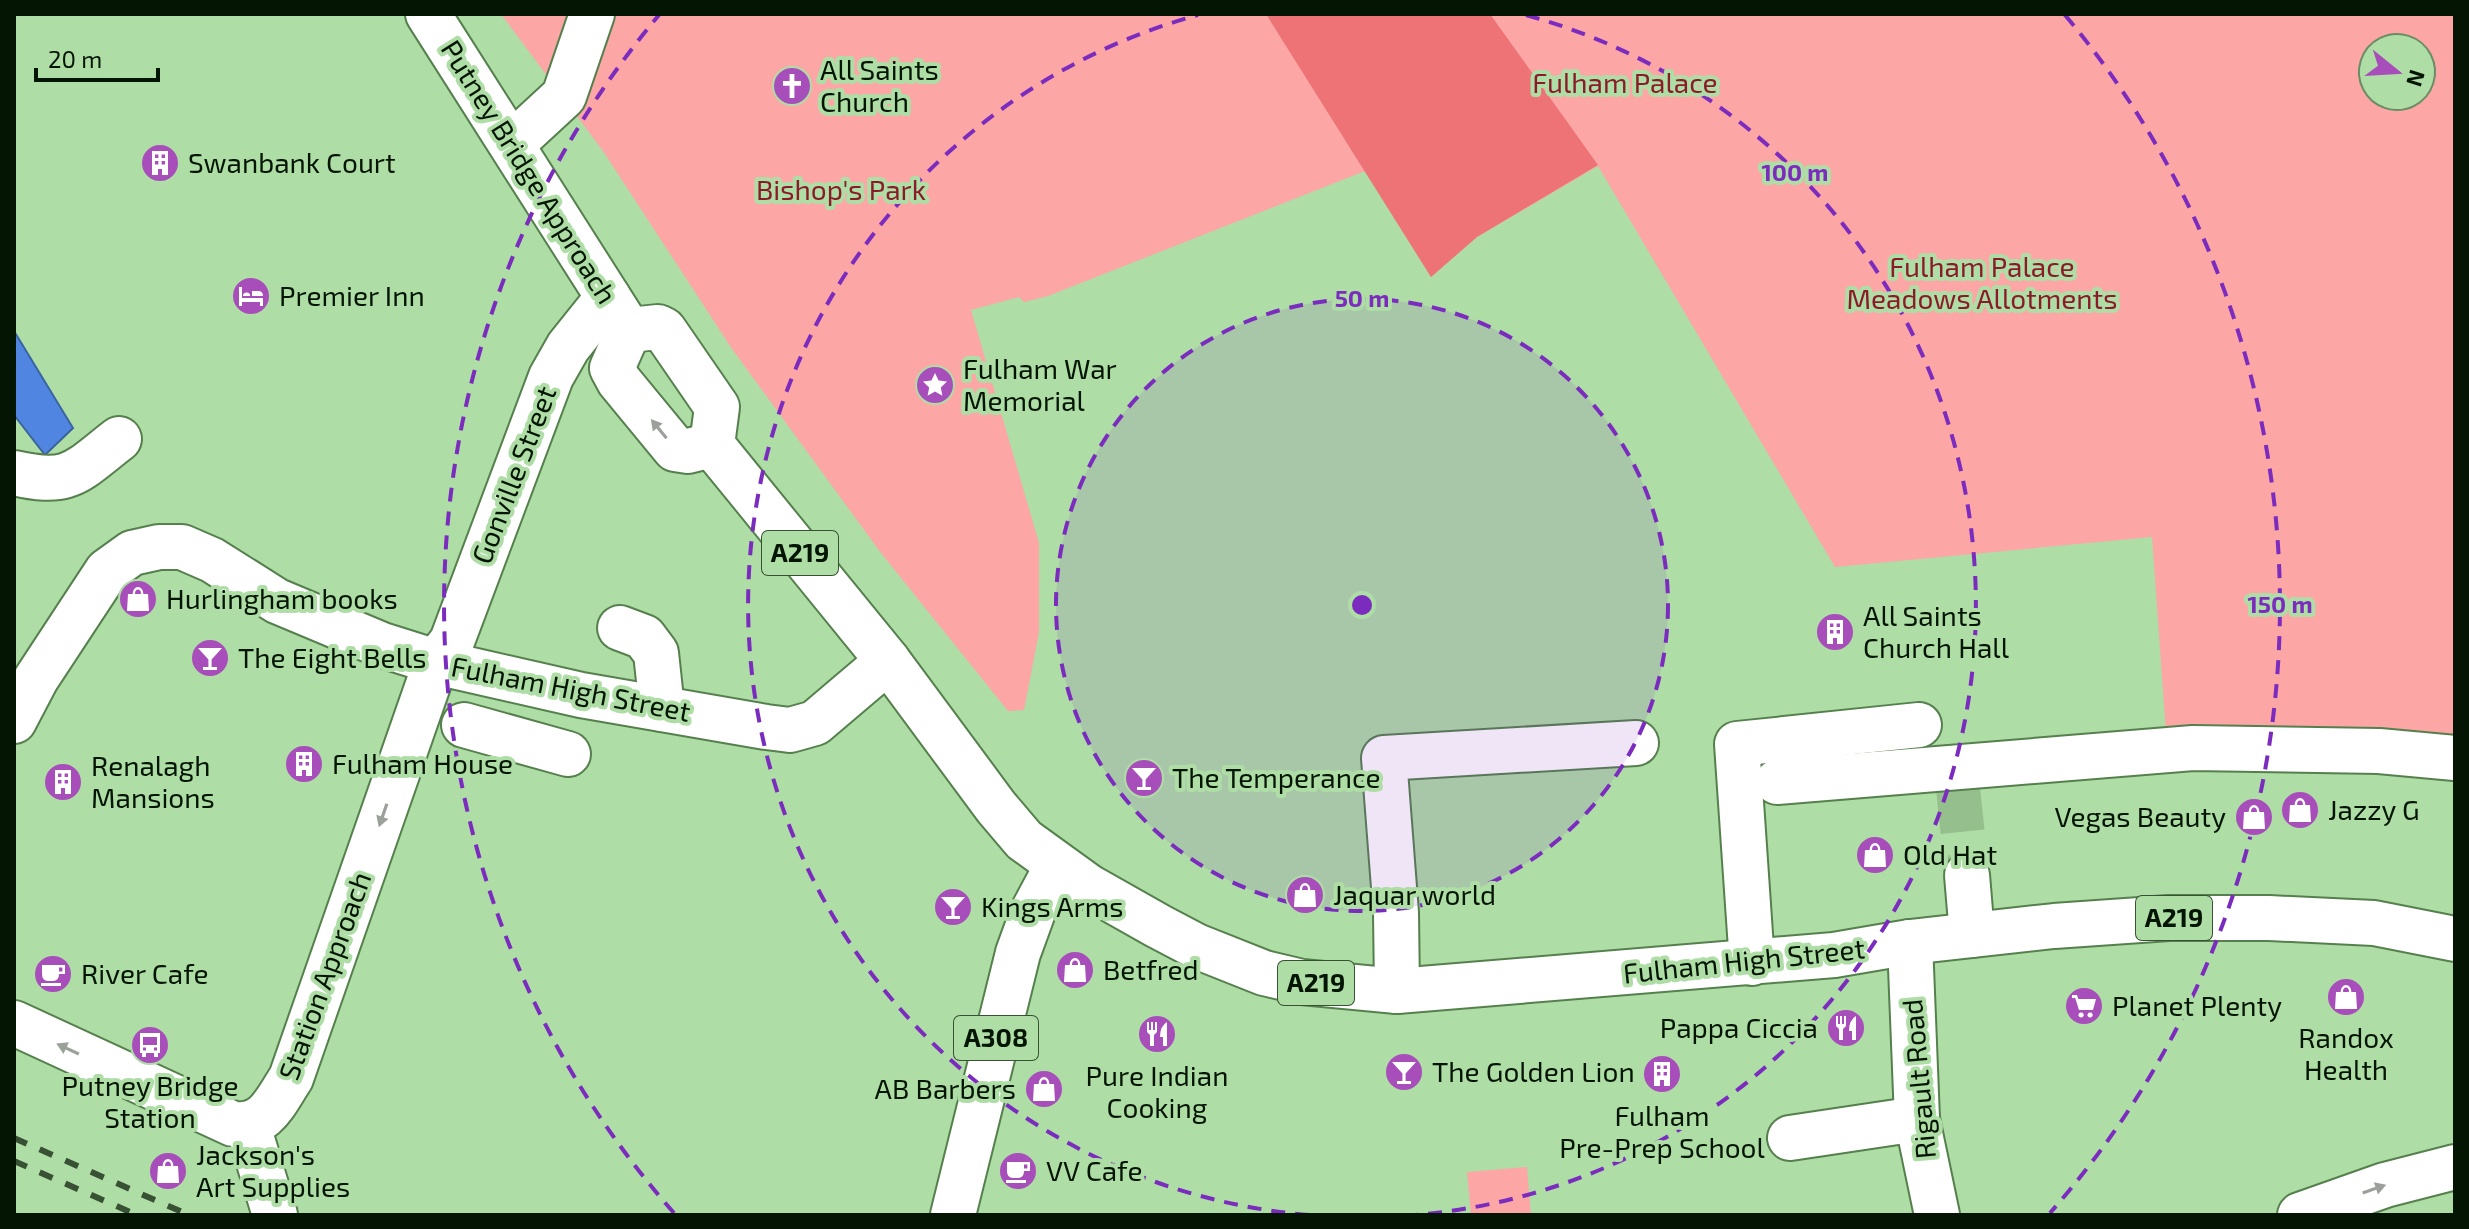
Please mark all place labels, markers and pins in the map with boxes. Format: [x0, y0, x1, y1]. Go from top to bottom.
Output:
place label: All Saints Church [820, 52, 939, 118]
church icon: All Saints Church [771, 65, 813, 107]
building icon: Swanbank Court [139, 142, 181, 184]
place label: Swanbank Court [188, 145, 396, 179]
hotel icon: Premier Inn [230, 275, 272, 317]
place label: Premier Inn [279, 278, 425, 312]
place label: Fulham War Memorial [963, 351, 1117, 417]
place icon: Fulham War Memorial [914, 364, 956, 406]
shop icon: Hurlingham books [117, 578, 159, 620]
place label: Hurlingham books [166, 581, 398, 615]
centre of rings [1348, 591, 1376, 619]
place label: All Saints Church Hall [1863, 598, 2010, 664]
building icon: All Saints Church Hall [1814, 611, 1856, 653]
bar icon: The Eight Bells [189, 637, 231, 679]
place label: The Eight Bells [238, 640, 427, 674]
building icon: Fulham House [283, 743, 325, 785]
place label: Fulham House [332, 746, 513, 780]
place label: Renalagh Mansions [91, 748, 215, 814]
bar icon: The Temperance [1123, 757, 1165, 799]
place label: The Temperance [1172, 760, 1381, 794]
building icon: Renalagh Mansions [42, 761, 84, 803]
shop icon: Jazzy G [2279, 789, 2321, 831]
place label: Jazzy G [2328, 792, 2419, 826]
shop icon: Vegas Beauty [2233, 796, 2275, 838]
place label: Vegas Beauty [2054, 799, 2226, 833]
shop icon: Old Hat [1854, 834, 1896, 876]
place label: Old Hat [1903, 837, 1997, 871]
shop icon: Jaquar world [1284, 874, 1326, 916]
place label: Jaquar world [1333, 877, 1496, 911]
bar icon: Kings Arms [932, 886, 974, 928]
place label: Kings Arms [981, 889, 1124, 923]
shop icon: Betfred [1054, 949, 1096, 991]
place label: Betfred [1103, 952, 1199, 986]
cafe icon: River Cafe [32, 953, 74, 995]
place label: River Cafe [81, 956, 209, 990]
shop icon: Randox Health [2325, 976, 2367, 1018]
supermarket icon: Planet Plenty [2063, 985, 2105, 1027]
place label: Planet Plenty [2112, 988, 2282, 1022]
restaurant icon: Pappa Ciccia [1825, 1007, 1867, 1049]
place label: Pappa Ciccia [1660, 1010, 1818, 1044]
restaurant icon: Pure Indian Cooking [1136, 1013, 1178, 1055]
place label: Randox Health [2298, 1020, 2394, 1086]
bus stop icon: Putney Bridge Station [129, 1024, 171, 1066]
bar icon: The Golden Lion [1383, 1051, 1425, 1093]
building icon: Fulham Pre-Prep School [1641, 1053, 1683, 1095]
place label: The Golden Lion [1432, 1054, 1635, 1088]
place label: Pure Indian Cooking [1086, 1058, 1228, 1124]
place label: Putney Bridge Station [62, 1068, 238, 1134]
shop icon: AB Barbers [1023, 1068, 1065, 1110]
place label: AB Barbers [875, 1071, 1016, 1105]
place label: Fulham Pre-Prep School [1559, 1098, 1766, 1164]
place label: Jackson's Art Supplies [196, 1137, 350, 1203]
shop icon: Jackson's Art Supplies [147, 1150, 189, 1192]
cafe icon: VV Cafe [997, 1150, 1039, 1192]
place label: VV Cafe [1046, 1153, 1142, 1187]

